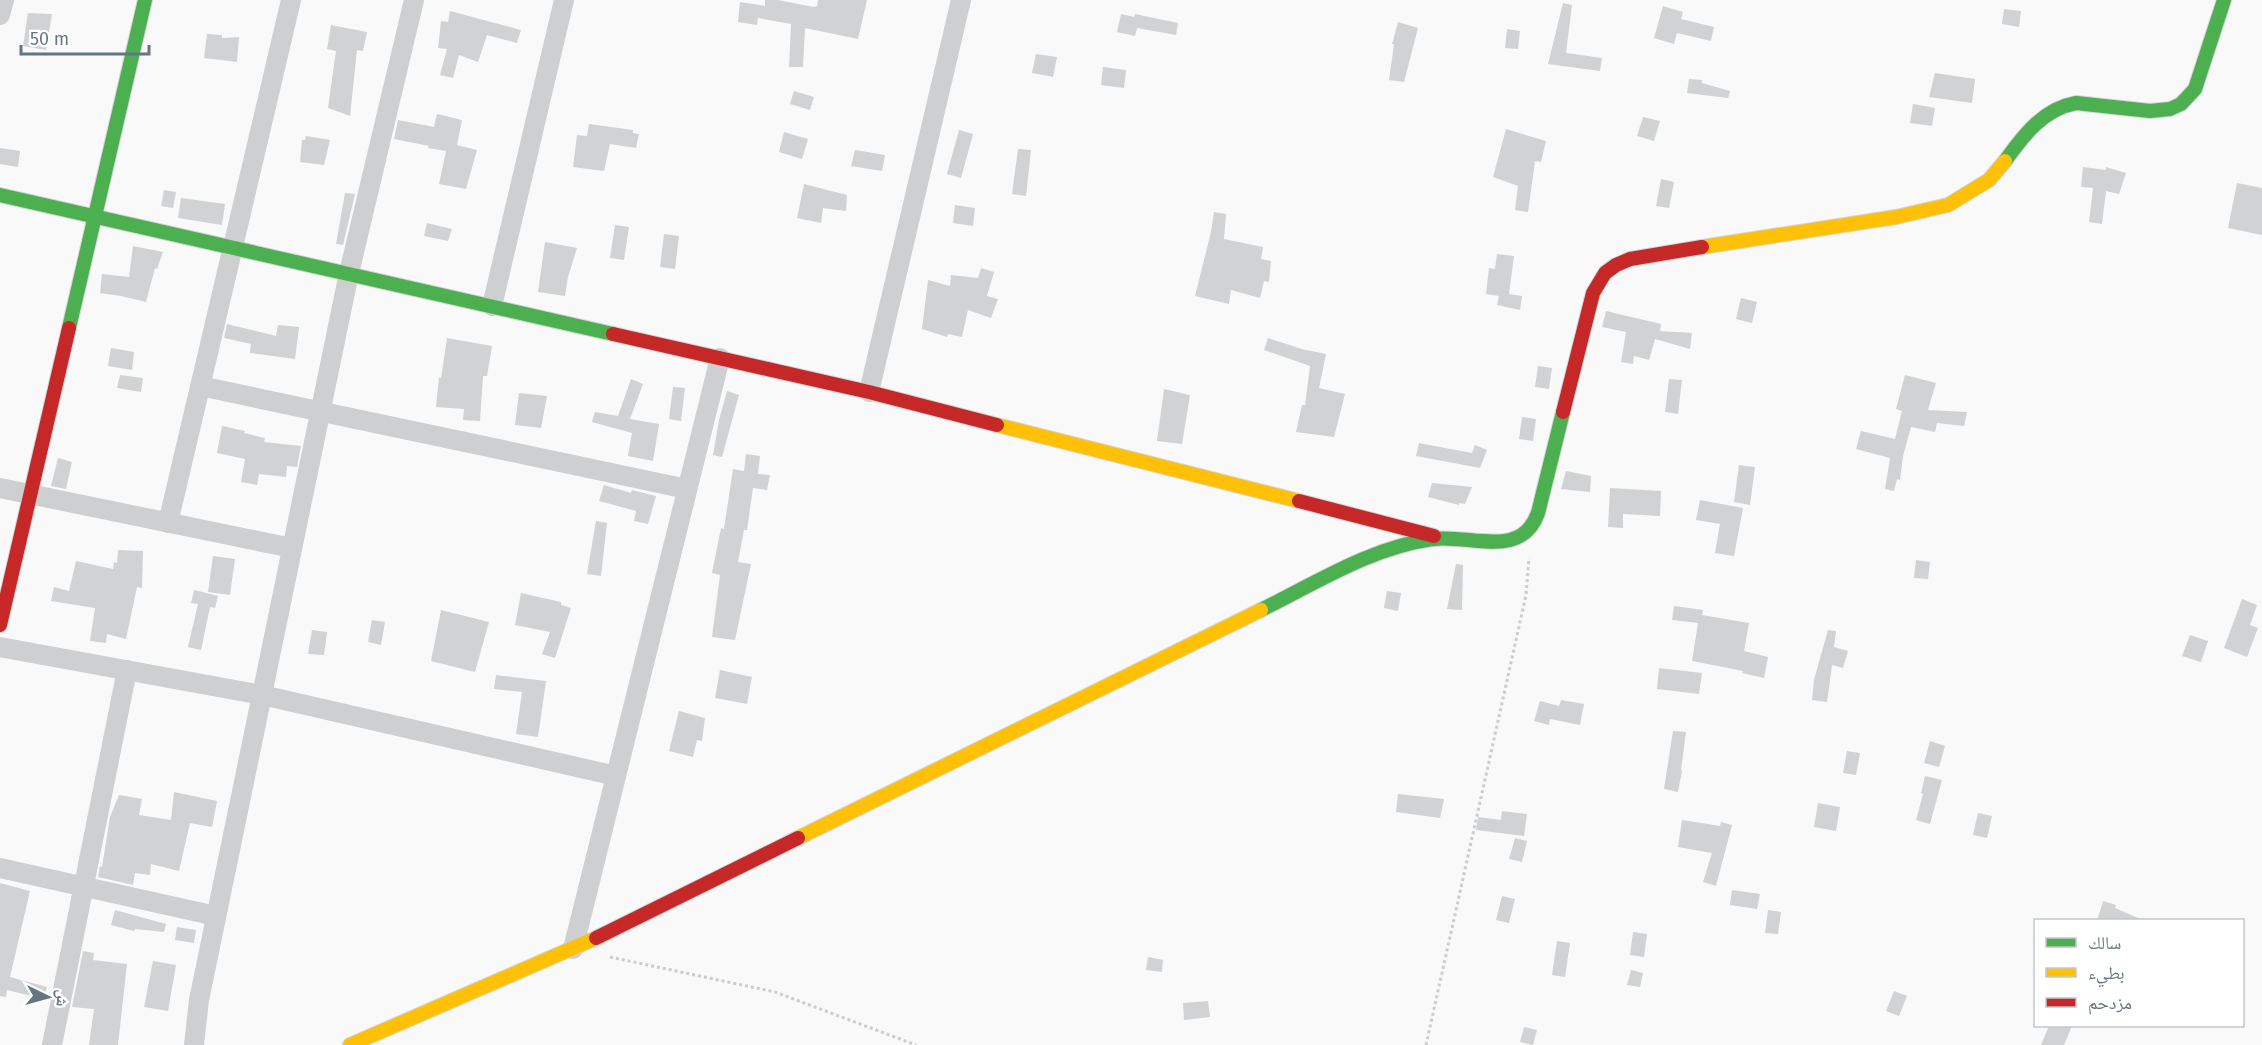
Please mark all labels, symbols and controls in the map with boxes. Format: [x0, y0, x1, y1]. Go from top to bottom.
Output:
scale bar [21, 18, 148, 56]
text: 50 m [30, 28, 69, 50]
legend [2034, 919, 2244, 1027]
text: سالك [2088, 932, 2121, 954]
text: بطيء [2088, 962, 2125, 988]
north arrow [18, 967, 78, 1027]
text: ش [52, 989, 73, 1008]
text: مزدحم [2088, 992, 2132, 1015]

